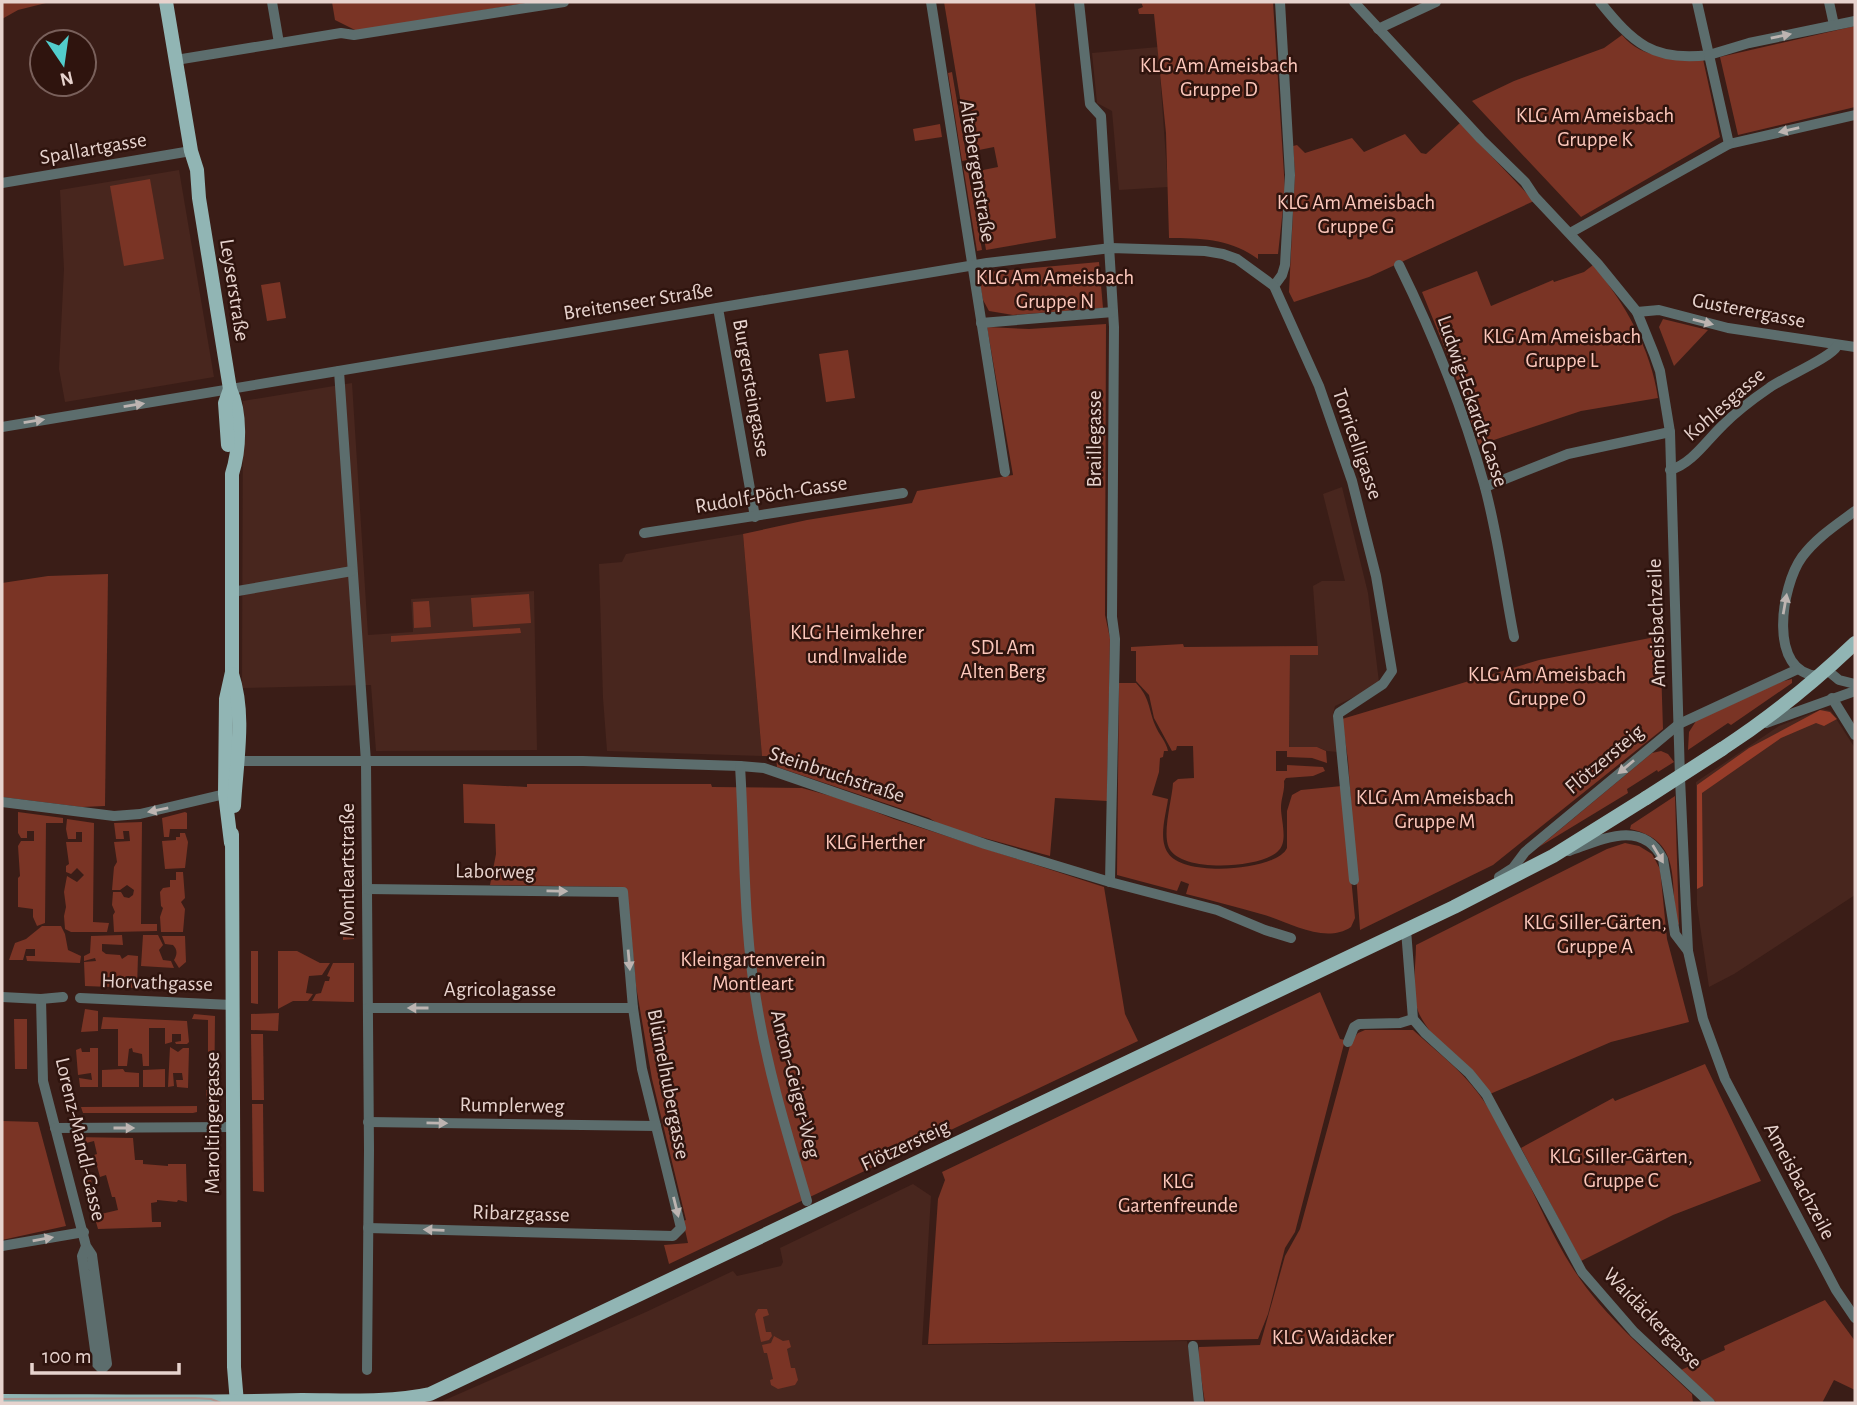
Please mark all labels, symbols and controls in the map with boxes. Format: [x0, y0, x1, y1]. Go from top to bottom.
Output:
north arrow [28, 28, 98, 98]
one-way arrow [1770, 31, 1792, 42]
park label: KLG Am Ameisbach Gruppe D [1140, 55, 1298, 100]
text: N [58, 67, 75, 89]
street label: Altebergenstraße [956, 99, 999, 244]
park label: KLG Am Ameisbach Gruppe K [1516, 105, 1674, 150]
one-way arrow [1778, 125, 1800, 136]
street label: Spallartgasse [38, 129, 148, 168]
park label: KLG Am Ameisbach Gruppe G [1277, 192, 1435, 237]
street label: Leyserstraße [216, 237, 253, 343]
park label: KLG Am Ameisbach Gruppe N [976, 267, 1134, 312]
street label: Breitenseer Straße [562, 279, 714, 324]
street label: Gusterergasse [1691, 289, 1807, 332]
street label: Ludwig-Eckardt-Gasse [1433, 313, 1512, 490]
street label: Burgersteingasse [729, 317, 774, 459]
one-way arrow [1692, 317, 1714, 328]
park label: KLG Am Ameisbach Gruppe L [1483, 326, 1641, 371]
street label: Kohlesgasse [1680, 364, 1769, 445]
street label: Torricelligasse [1329, 386, 1386, 502]
street label: Braillegasse [1084, 390, 1105, 488]
one-way arrow [123, 399, 145, 410]
one-way arrow [23, 415, 45, 426]
street label: Rudolf-Pöch-Gasse [694, 472, 849, 517]
street label: Ameisbachzeile [1644, 558, 1669, 688]
one-way arrow [1780, 593, 1791, 615]
park label: KLG Heimkehrer und Invalide [790, 622, 924, 667]
park label: SDL Am Alten Berg [960, 637, 1047, 682]
park label: KLG Am Ameisbach Gruppe O [1468, 664, 1626, 709]
street label: Flötzersteig [1561, 720, 1648, 798]
street label: Steinbruchstraße [767, 743, 907, 806]
one-way arrow [1617, 759, 1635, 775]
park label: KLG Am Ameisbach Gruppe M [1356, 787, 1514, 832]
street label: Montleartstraße [337, 803, 358, 937]
one-way arrow [147, 805, 169, 816]
park label: KLG Herther [825, 832, 925, 853]
one-way arrow [1651, 844, 1664, 864]
street label: Laborweg [455, 860, 536, 883]
one-way arrow [547, 886, 569, 897]
park label: KLG Siller-Gärten, Gruppe A [1523, 912, 1667, 957]
one-way arrow [624, 949, 635, 971]
park label: Kleingartenverein Montleart [680, 949, 826, 994]
street label: Horvathgasse [101, 970, 213, 995]
street label: Agricolagasse [444, 979, 556, 1000]
one-way arrow [407, 1002, 429, 1014]
street label: Blümelhubergasse [644, 1007, 693, 1161]
street label: Anton-Geiger-Weg [767, 1008, 824, 1161]
street label: Maroltingergasse [202, 1052, 223, 1194]
street label: Lorenz-Mandl-Gasse [52, 1055, 110, 1223]
street label: Rumplerweg [459, 1094, 565, 1117]
street label: Flötzersteig [858, 1115, 954, 1175]
one-way arrow [426, 1117, 448, 1129]
street label: Ameisbachzeile [1760, 1119, 1839, 1243]
one-way arrow [113, 1122, 135, 1134]
park label: KLG Siller-Gärten, Gruppe C [1549, 1146, 1693, 1191]
park label: KLG Gartenfreunde [1118, 1171, 1238, 1216]
one-way arrow [671, 1196, 682, 1218]
street label: Ribarzgasse [472, 1201, 570, 1226]
one-way arrow [422, 1224, 444, 1236]
one-way arrow [32, 1233, 54, 1244]
street label: Waidäckergasse [1599, 1264, 1706, 1373]
park label: KLG Waidäcker [1272, 1327, 1394, 1348]
scale bar [32, 1332, 178, 1376]
text: 100 m [42, 1346, 92, 1367]

